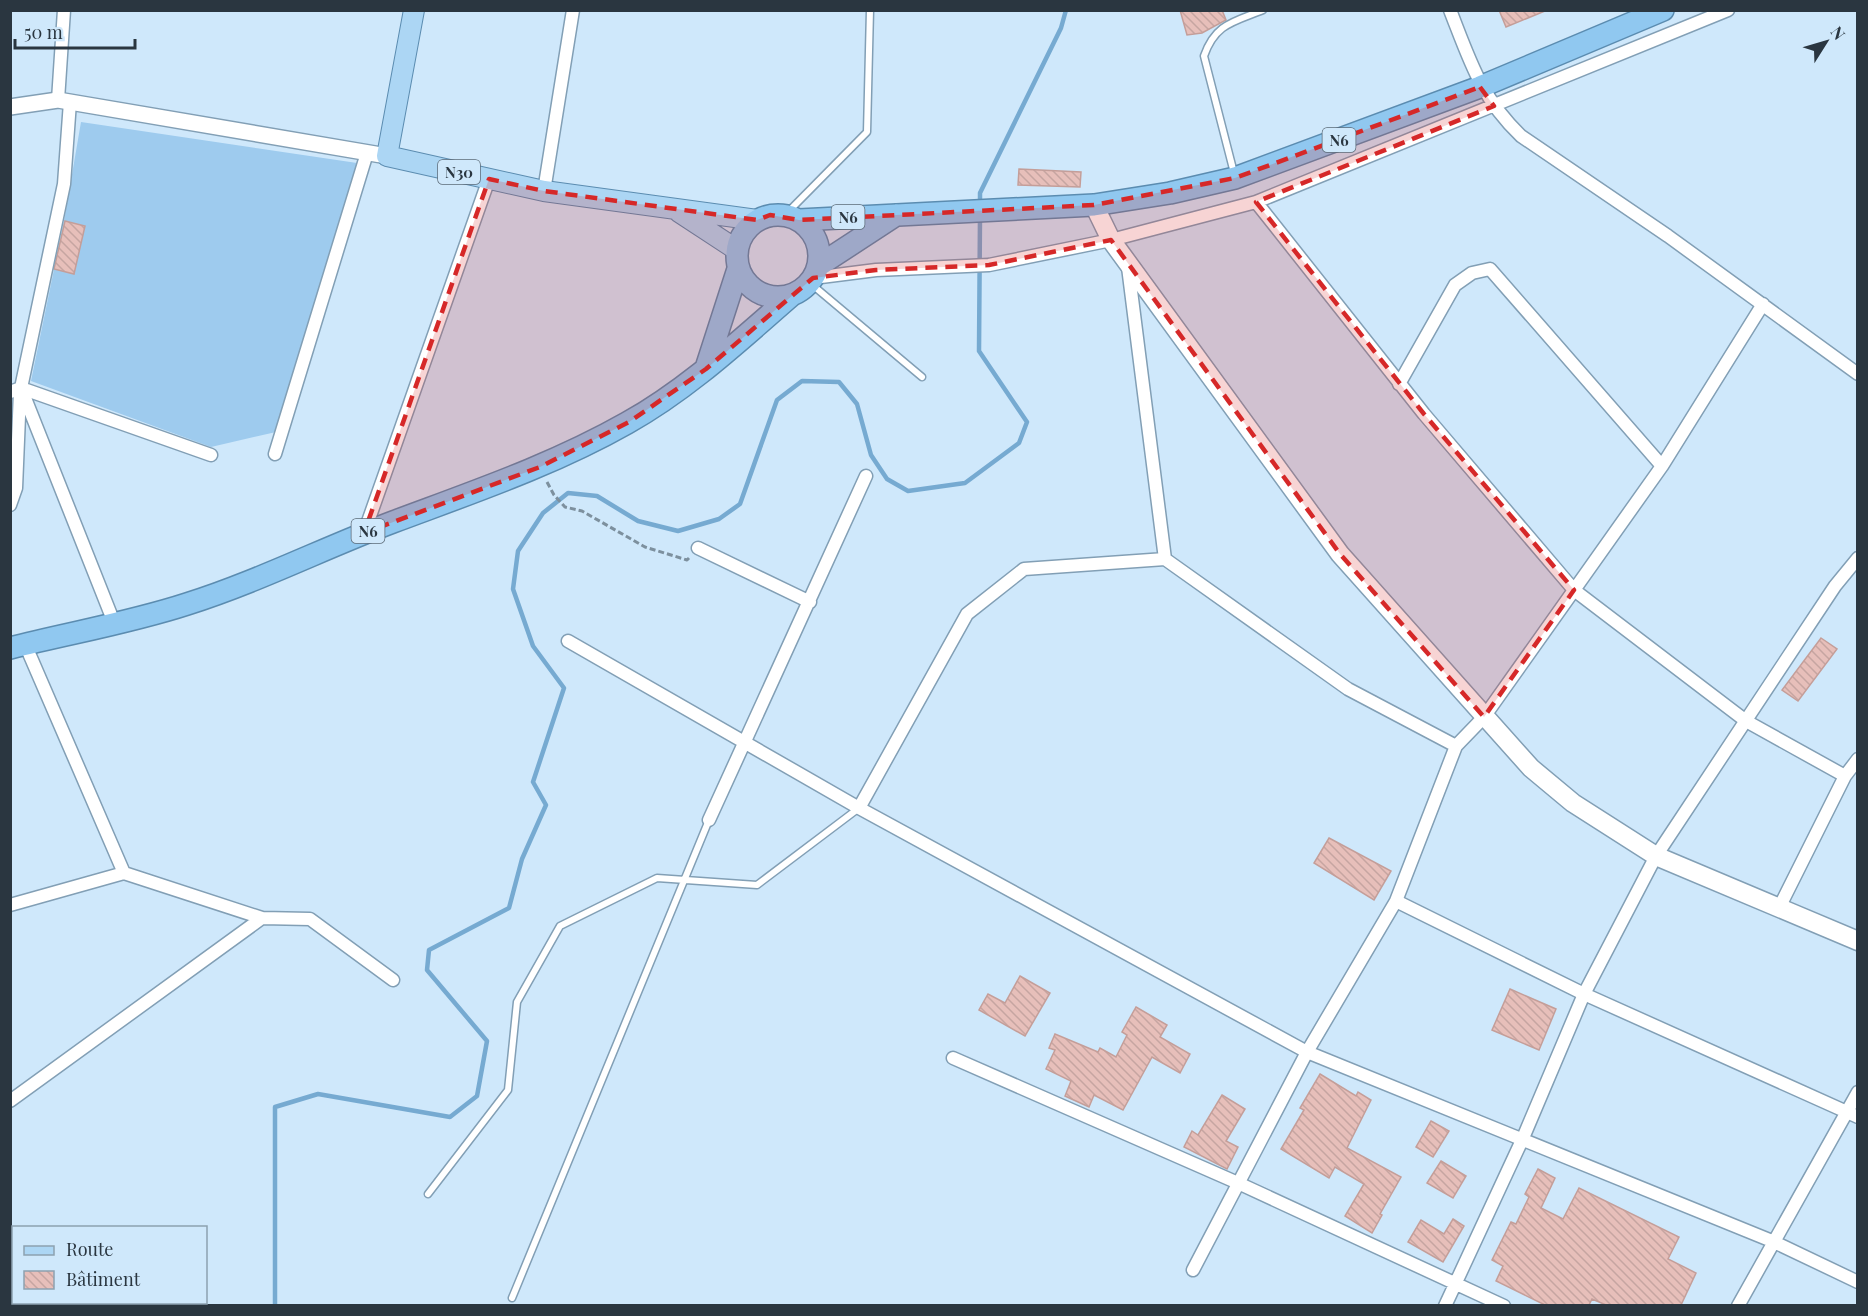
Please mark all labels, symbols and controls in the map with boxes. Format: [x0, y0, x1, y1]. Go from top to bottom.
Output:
scale bar [15, 12, 135, 50]
north arrow [1796, 12, 1856, 72]
text: 50 m [24, 20, 63, 44]
text: N [1827, 22, 1851, 44]
road number: N6 [1322, 128, 1356, 152]
road number: N30 [438, 160, 480, 184]
road number: N6 [832, 205, 864, 229]
road number: N6 [352, 519, 385, 543]
legend [12, 1226, 207, 1304]
text: Route [66, 1237, 113, 1261]
text: Bâtiment [66, 1267, 141, 1291]

